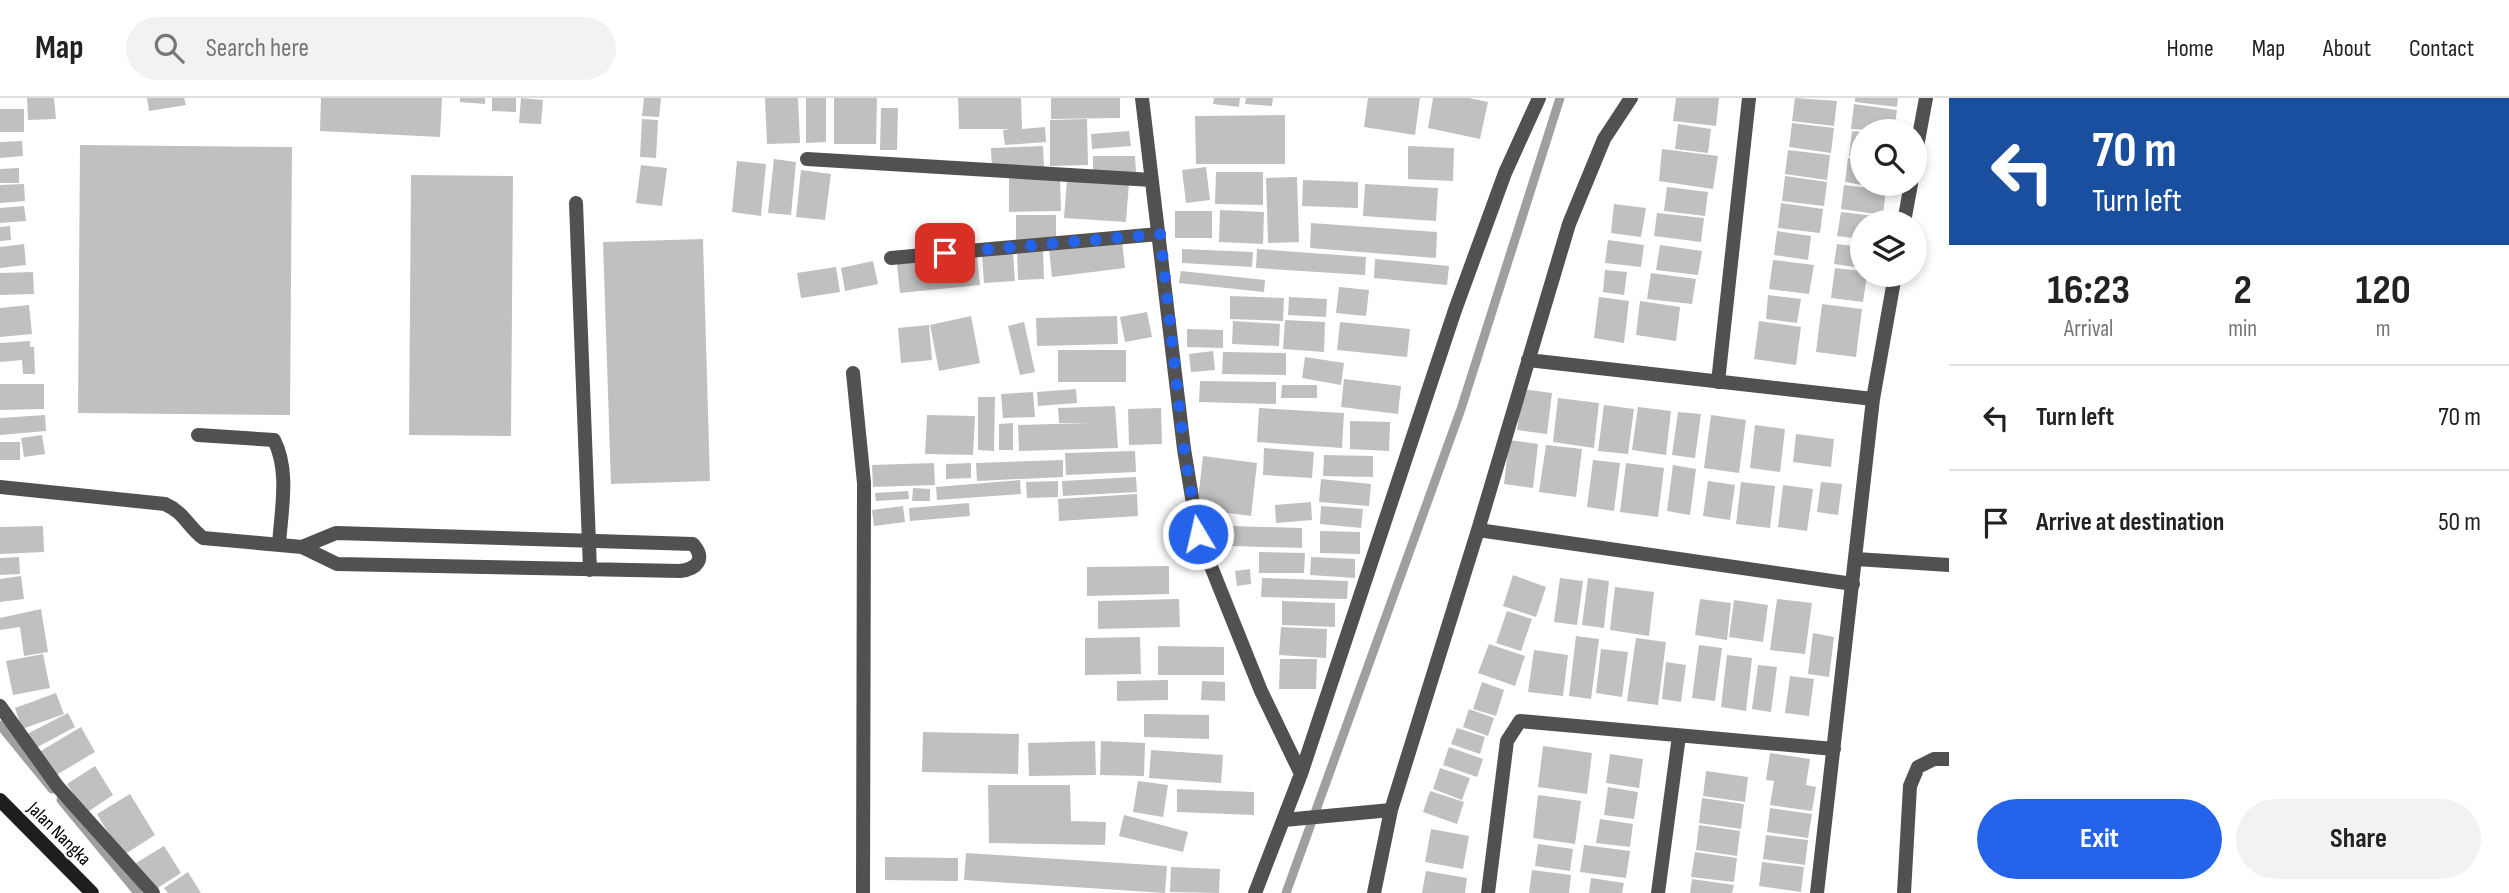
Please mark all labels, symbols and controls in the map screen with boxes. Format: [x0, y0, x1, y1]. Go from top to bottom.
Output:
search box [126, 17, 616, 80]
text: Map [35, 28, 84, 68]
icon: search [150, 29, 188, 67]
text: Search here [206, 33, 309, 64]
text: Home [2166, 34, 2214, 63]
text: Map [2252, 34, 2285, 63]
text: About [2323, 34, 2371, 63]
text: Contact [2409, 34, 2474, 63]
map controls [1850, 119, 1927, 287]
button: search [1850, 119, 1927, 196]
text: 70 m [2092, 122, 2177, 181]
icon: left [1977, 126, 2068, 217]
text: Turn left [2092, 182, 2182, 221]
button: layers [1850, 210, 1927, 287]
pin [915, 223, 975, 283]
icon: arrive [926, 234, 964, 272]
text: 16:23 [2047, 265, 2130, 316]
text: 2 [2234, 265, 2252, 316]
text: 120 [2355, 265, 2411, 316]
text: Arrival [2064, 315, 2113, 343]
text: min [2228, 315, 2257, 343]
text: m [2376, 315, 2390, 343]
icon: left [1977, 399, 2015, 437]
text: Turn left [2036, 402, 2114, 433]
text: 70 m [2438, 402, 2481, 433]
position arrow [1161, 497, 1235, 571]
icon: arrive [1977, 504, 2015, 542]
text: Arrive at destination [2036, 507, 2224, 538]
text: 50 m [2438, 507, 2481, 538]
street label: Jalan Nangka [22, 797, 96, 871]
button: Exit [1977, 799, 2222, 879]
button: Share [2236, 799, 2481, 879]

